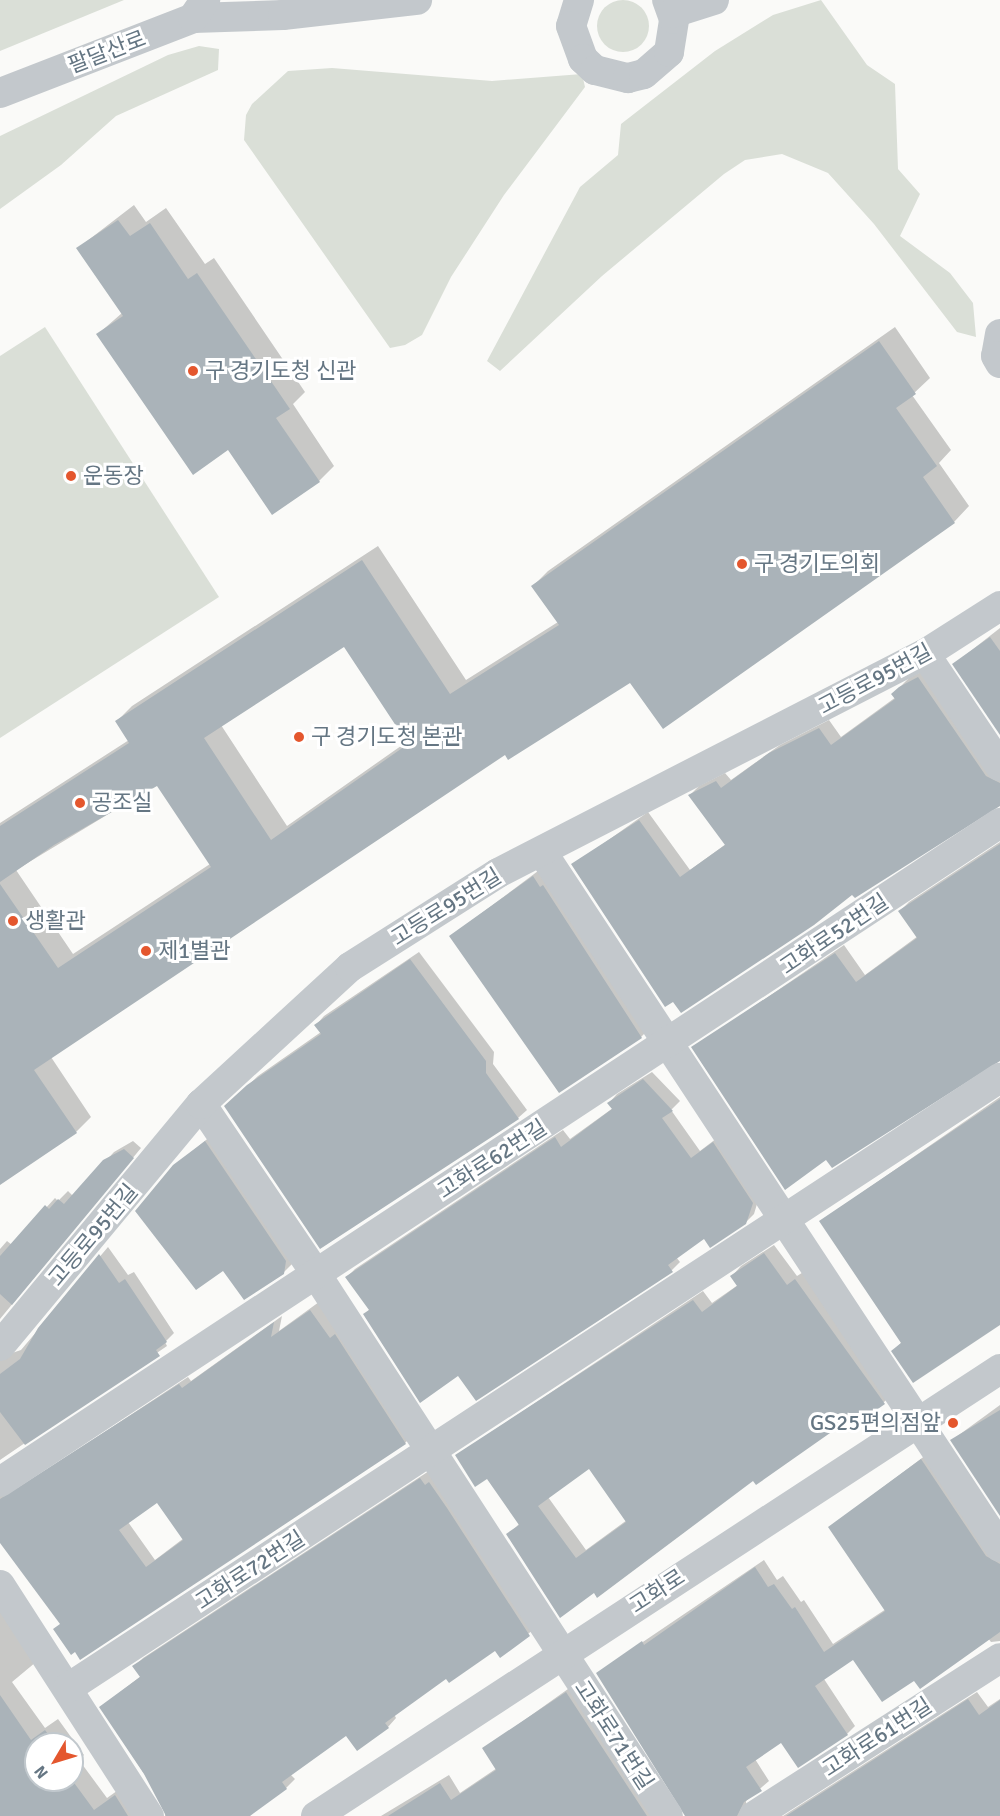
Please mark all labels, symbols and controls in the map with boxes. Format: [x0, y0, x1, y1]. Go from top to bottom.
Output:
street label: 팔달산로 [64, 25, 150, 79]
place label: 구 경기도청 신관 [205, 358, 356, 384]
marker: 구 경기도청 신관 [186, 364, 200, 378]
place label: 운동장 [83, 463, 144, 489]
marker: 운동장 [64, 469, 78, 483]
place label: 구 경기도의회 [754, 551, 880, 577]
marker: 구 경기도의회 [735, 557, 749, 571]
street label: 고등로95번길 [814, 638, 936, 720]
place label: 구 경기도청 본관 [311, 724, 462, 750]
marker: 구 경기도청 본관 [292, 730, 306, 744]
place label: 공조실 [92, 790, 153, 816]
marker: 공조실 [73, 796, 87, 810]
street label: 고등로95번길 [386, 863, 506, 951]
street label: 고화로52번길 [775, 888, 893, 980]
place label: 생활관 [25, 908, 86, 934]
marker: 생활관 [6, 914, 20, 928]
place label: 제1별관 [158, 938, 231, 964]
marker: 제1별관 [139, 944, 153, 958]
street label: 고화로62번길 [432, 1114, 552, 1204]
street label: 고등로95번길 [43, 1179, 143, 1291]
place label: GS25편의점앞 [810, 1410, 941, 1436]
marker: GS25편의점앞 [946, 1416, 960, 1430]
street label: 고화로72번길 [190, 1525, 310, 1615]
street label: 고화로 [624, 1563, 690, 1619]
street label: 고화로71번길 [569, 1675, 659, 1795]
street label: 고화로61번길 [817, 1692, 937, 1782]
north arrow [24, 1732, 84, 1792]
text: N [30, 1761, 53, 1782]

